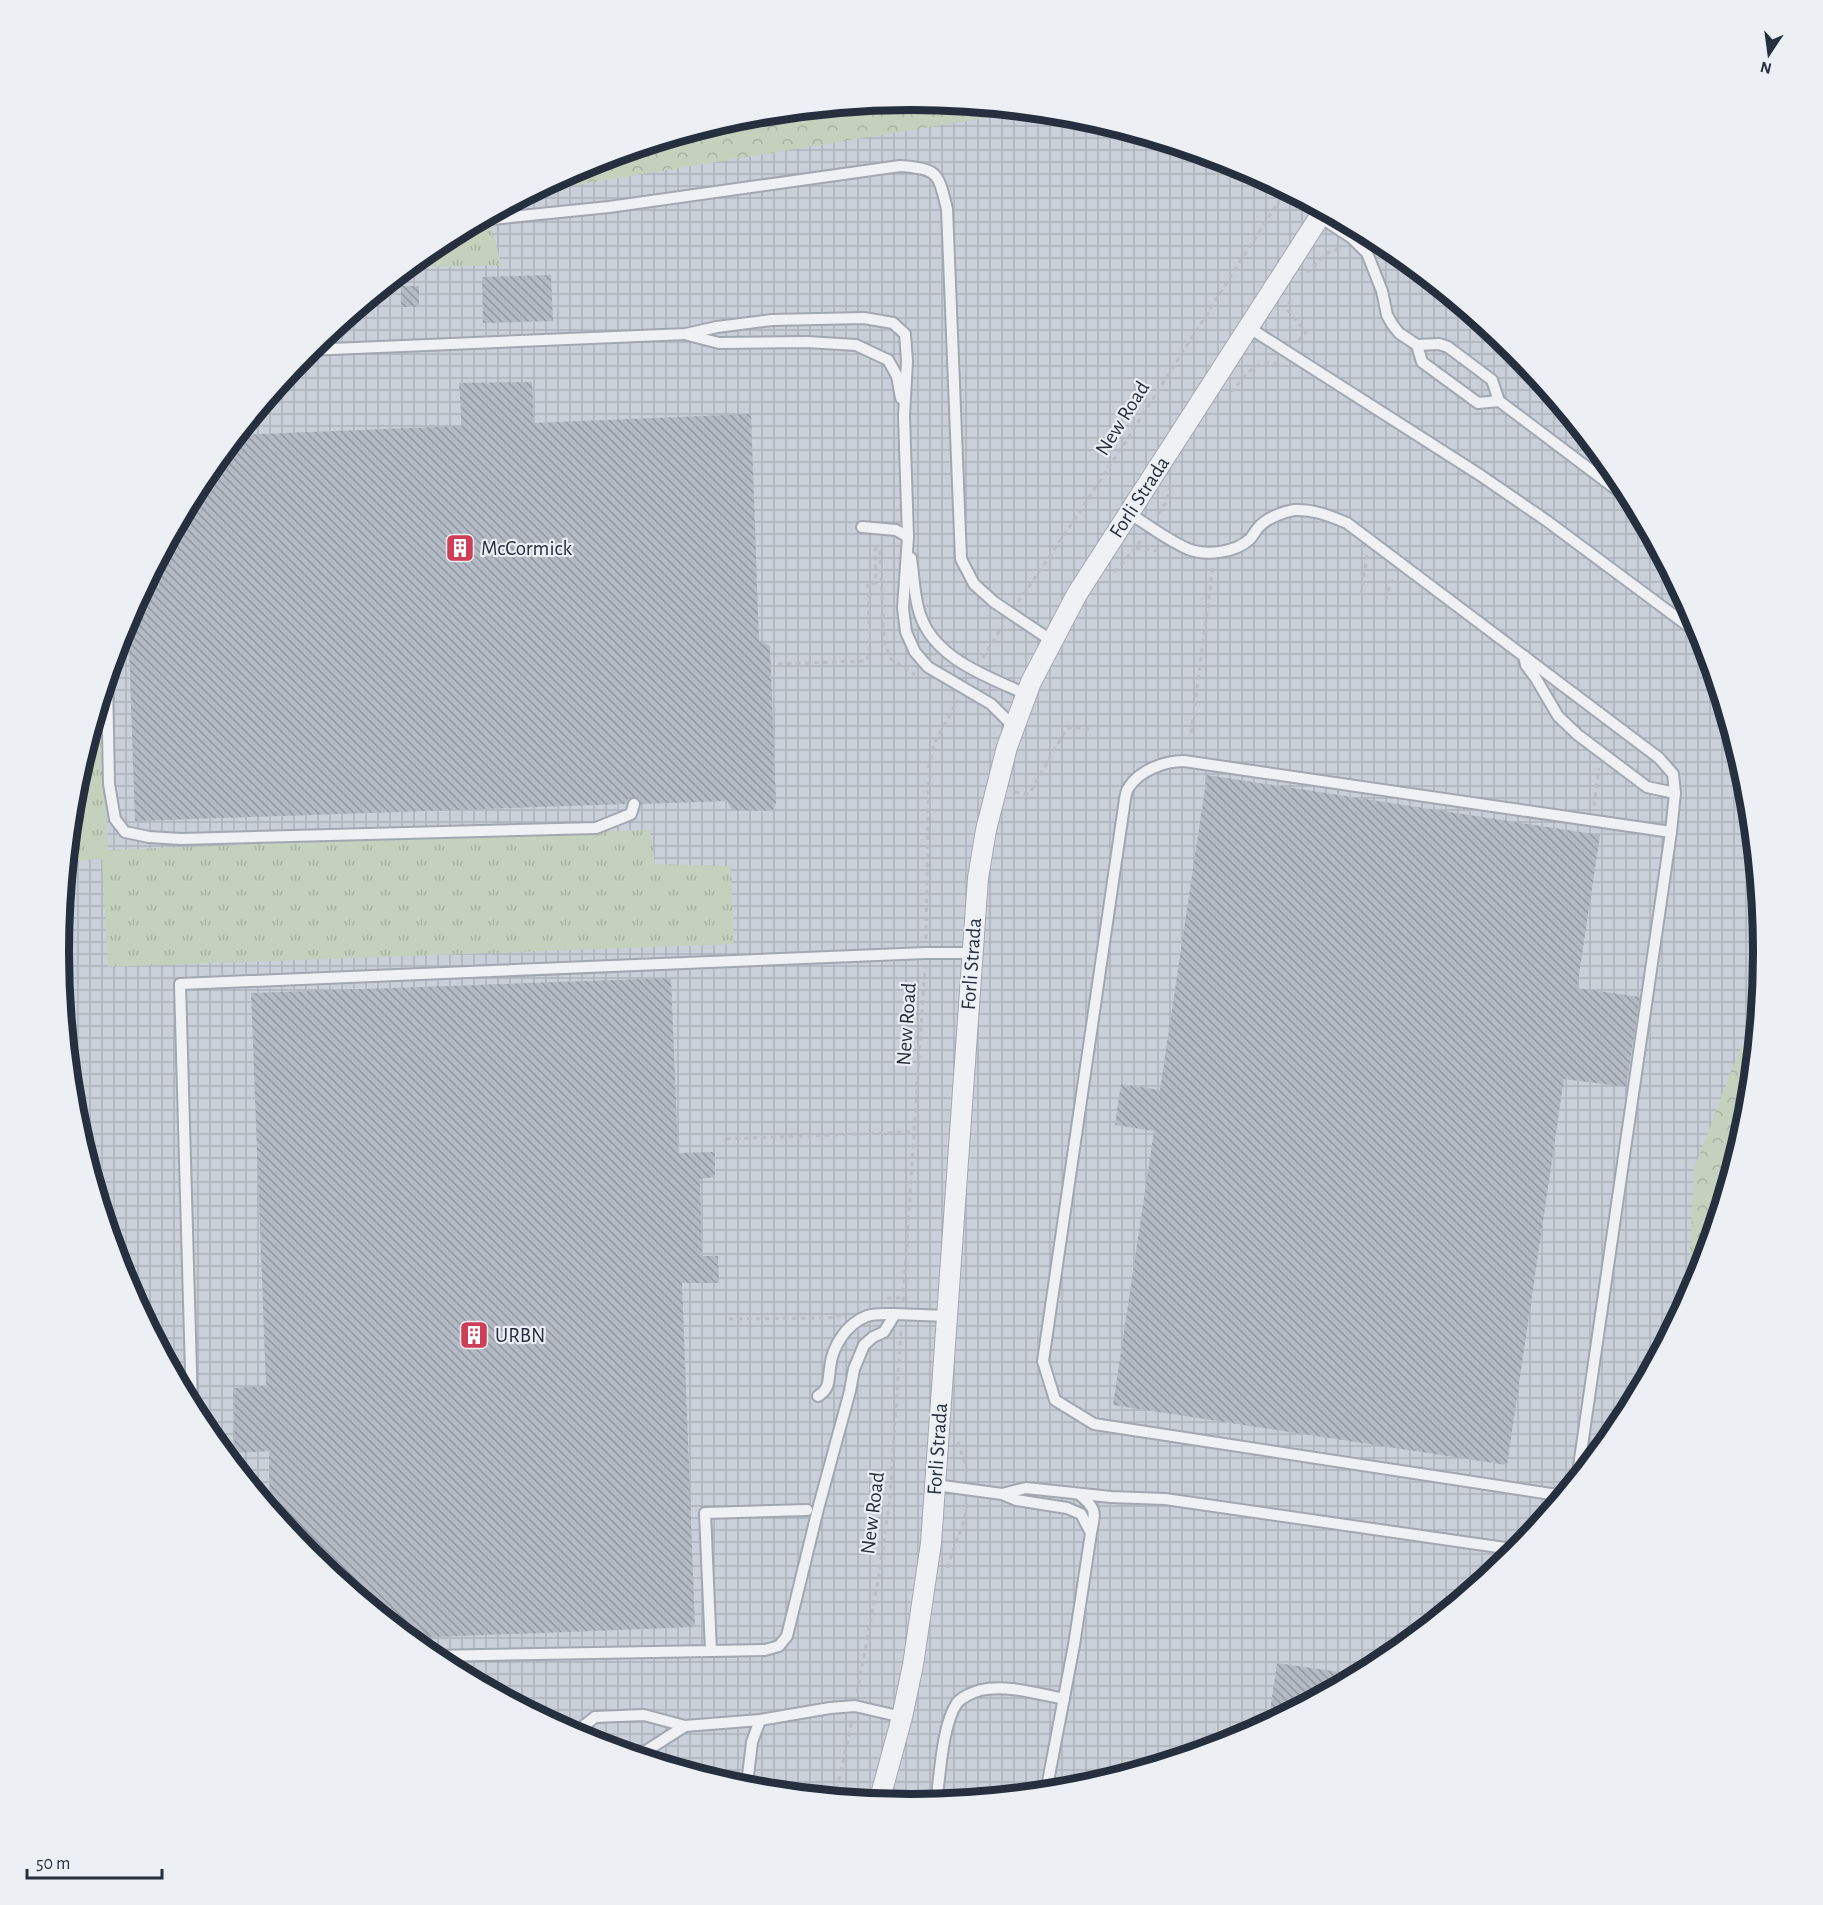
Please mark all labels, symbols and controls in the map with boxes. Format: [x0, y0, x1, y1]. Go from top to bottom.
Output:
north arrow [1739, 24, 1799, 84]
text: N [1759, 59, 1773, 77]
street label: New Road [1092, 377, 1153, 459]
street label: Forli Strada [1105, 453, 1174, 542]
building icon: McCormick [444, 532, 476, 564]
place label: McCormick [481, 538, 573, 559]
street label: Forli Strada [958, 917, 985, 1011]
street label: New Road [893, 982, 920, 1066]
building icon: URBN [458, 1319, 490, 1351]
place label: URBN [495, 1325, 545, 1346]
street label: Forli Strada [924, 1402, 951, 1496]
street label: New Road [857, 1470, 888, 1556]
scale bar [27, 1842, 162, 1880]
text: 50 m [36, 1855, 70, 1873]

